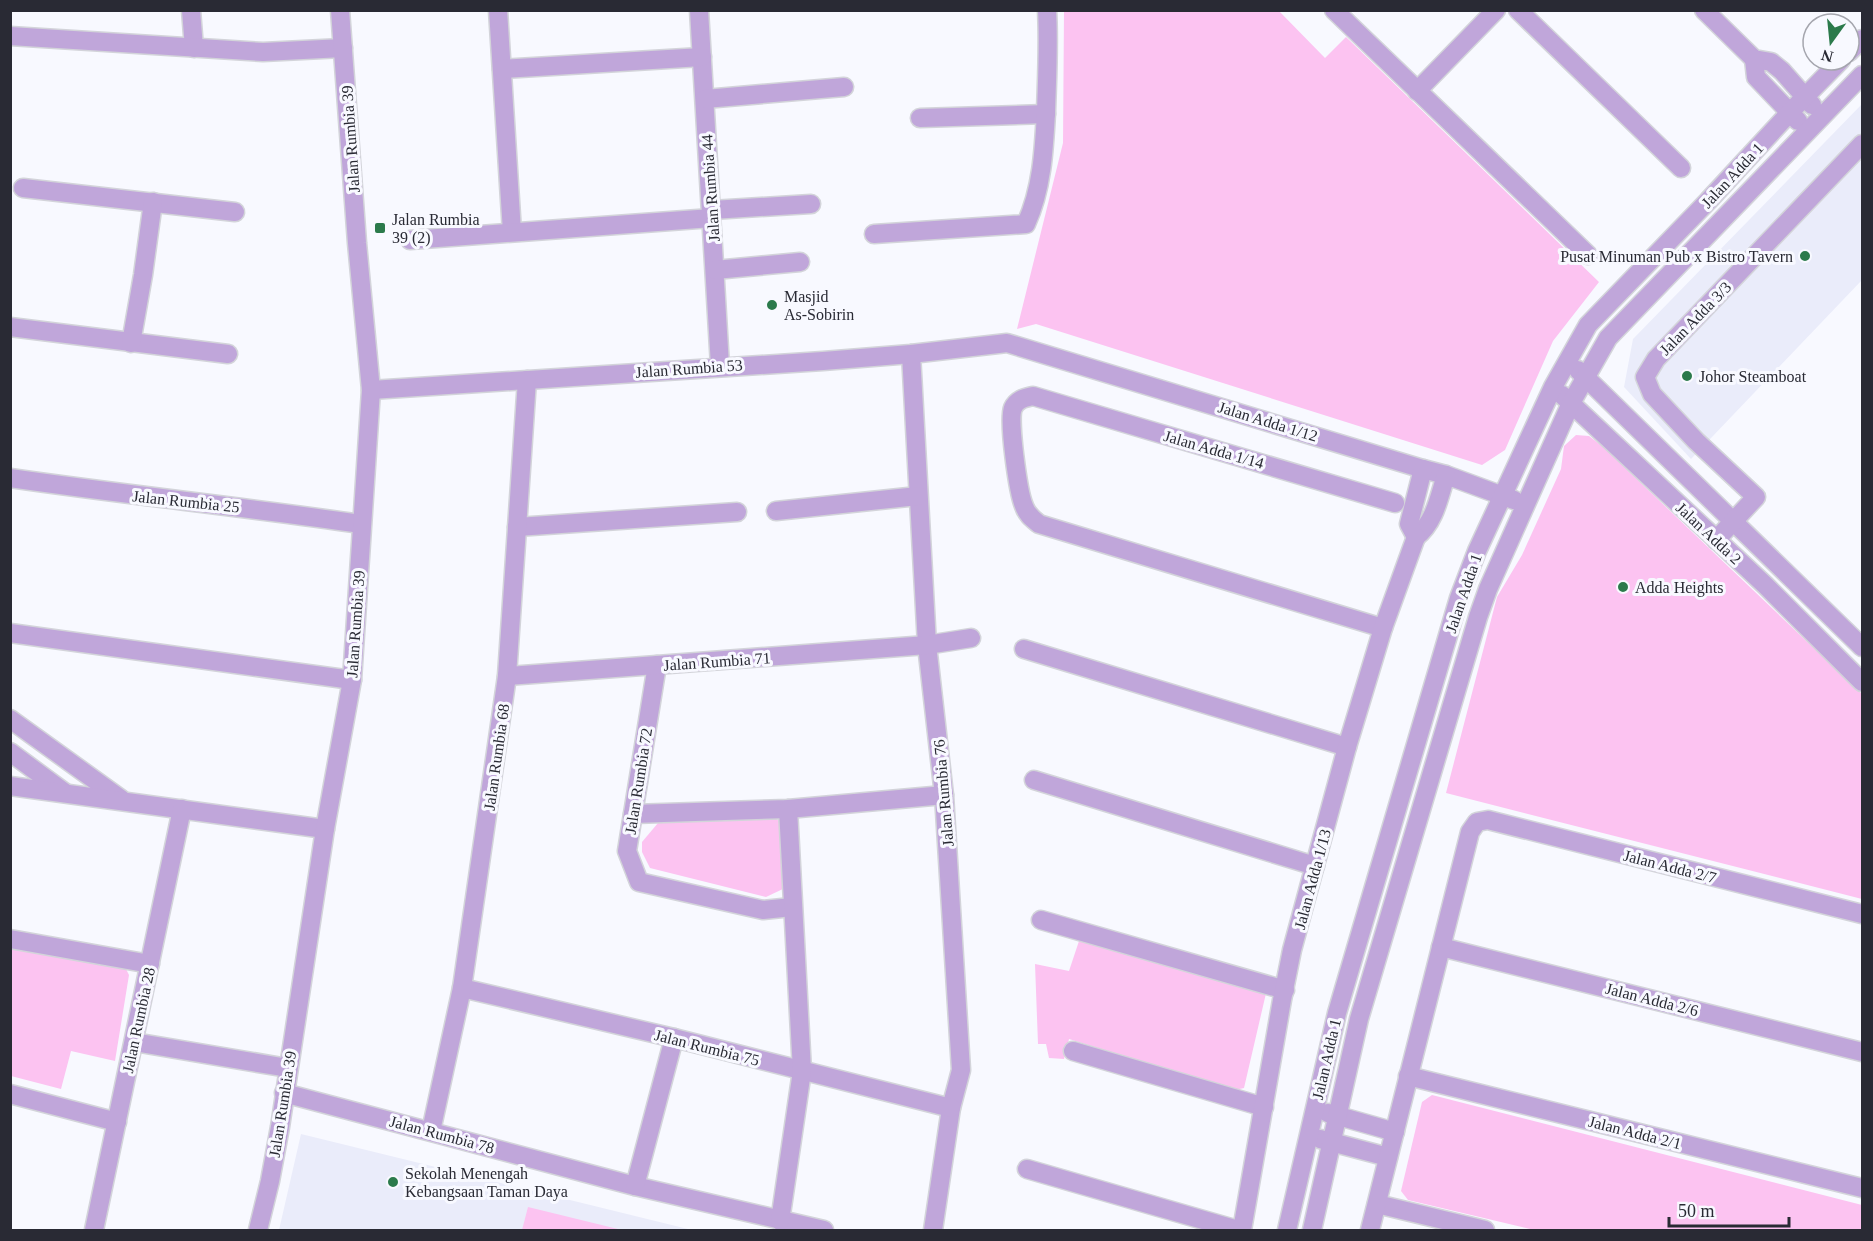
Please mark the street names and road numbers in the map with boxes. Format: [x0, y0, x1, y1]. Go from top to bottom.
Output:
street label: Jalan Rumbia 39 [338, 85, 363, 193]
street label: Jalan Rumbia 44 [698, 134, 723, 242]
street label: Jalan Adda 1 [1698, 139, 1767, 211]
street label: Jalan Adda 3/3 [1656, 278, 1735, 358]
street label: Jalan Rumbia 53 [635, 356, 743, 381]
street label: Jalan Adda 1/12 [1216, 398, 1320, 445]
street label: Jalan Adda 1/14 [1162, 427, 1266, 472]
street label: Jalan Rumbia 25 [132, 487, 240, 516]
street label: Jalan Adda 2 [1673, 499, 1745, 568]
street label: Jalan Adda 1 [1442, 551, 1485, 635]
street label: Jalan Rumbia 39 [343, 570, 368, 678]
street label: Jalan Rumbia 71 [663, 649, 771, 674]
street label: Jalan Rumbia 68 [481, 703, 512, 812]
street label: Jalan Rumbia 72 [622, 727, 655, 836]
street label: Jalan Rumbia 76 [930, 739, 957, 847]
street label: Jalan Adda 1/13 [1291, 827, 1334, 931]
street label: Jalan Adda 2/7 [1622, 847, 1718, 886]
street label: Jalan Rumbia 28 [119, 966, 158, 1074]
street label: Jalan Adda 2/6 [1604, 980, 1700, 1019]
street label: Jalan Adda 1 [1309, 1017, 1344, 1101]
street label: Jalan Rumbia 75 [653, 1026, 761, 1069]
street label: Jalan Rumbia 39 [266, 1050, 299, 1159]
street label: Jalan Rumbia 78 [388, 1112, 496, 1157]
street label: Jalan Adda 2/1 [1587, 1113, 1683, 1152]

